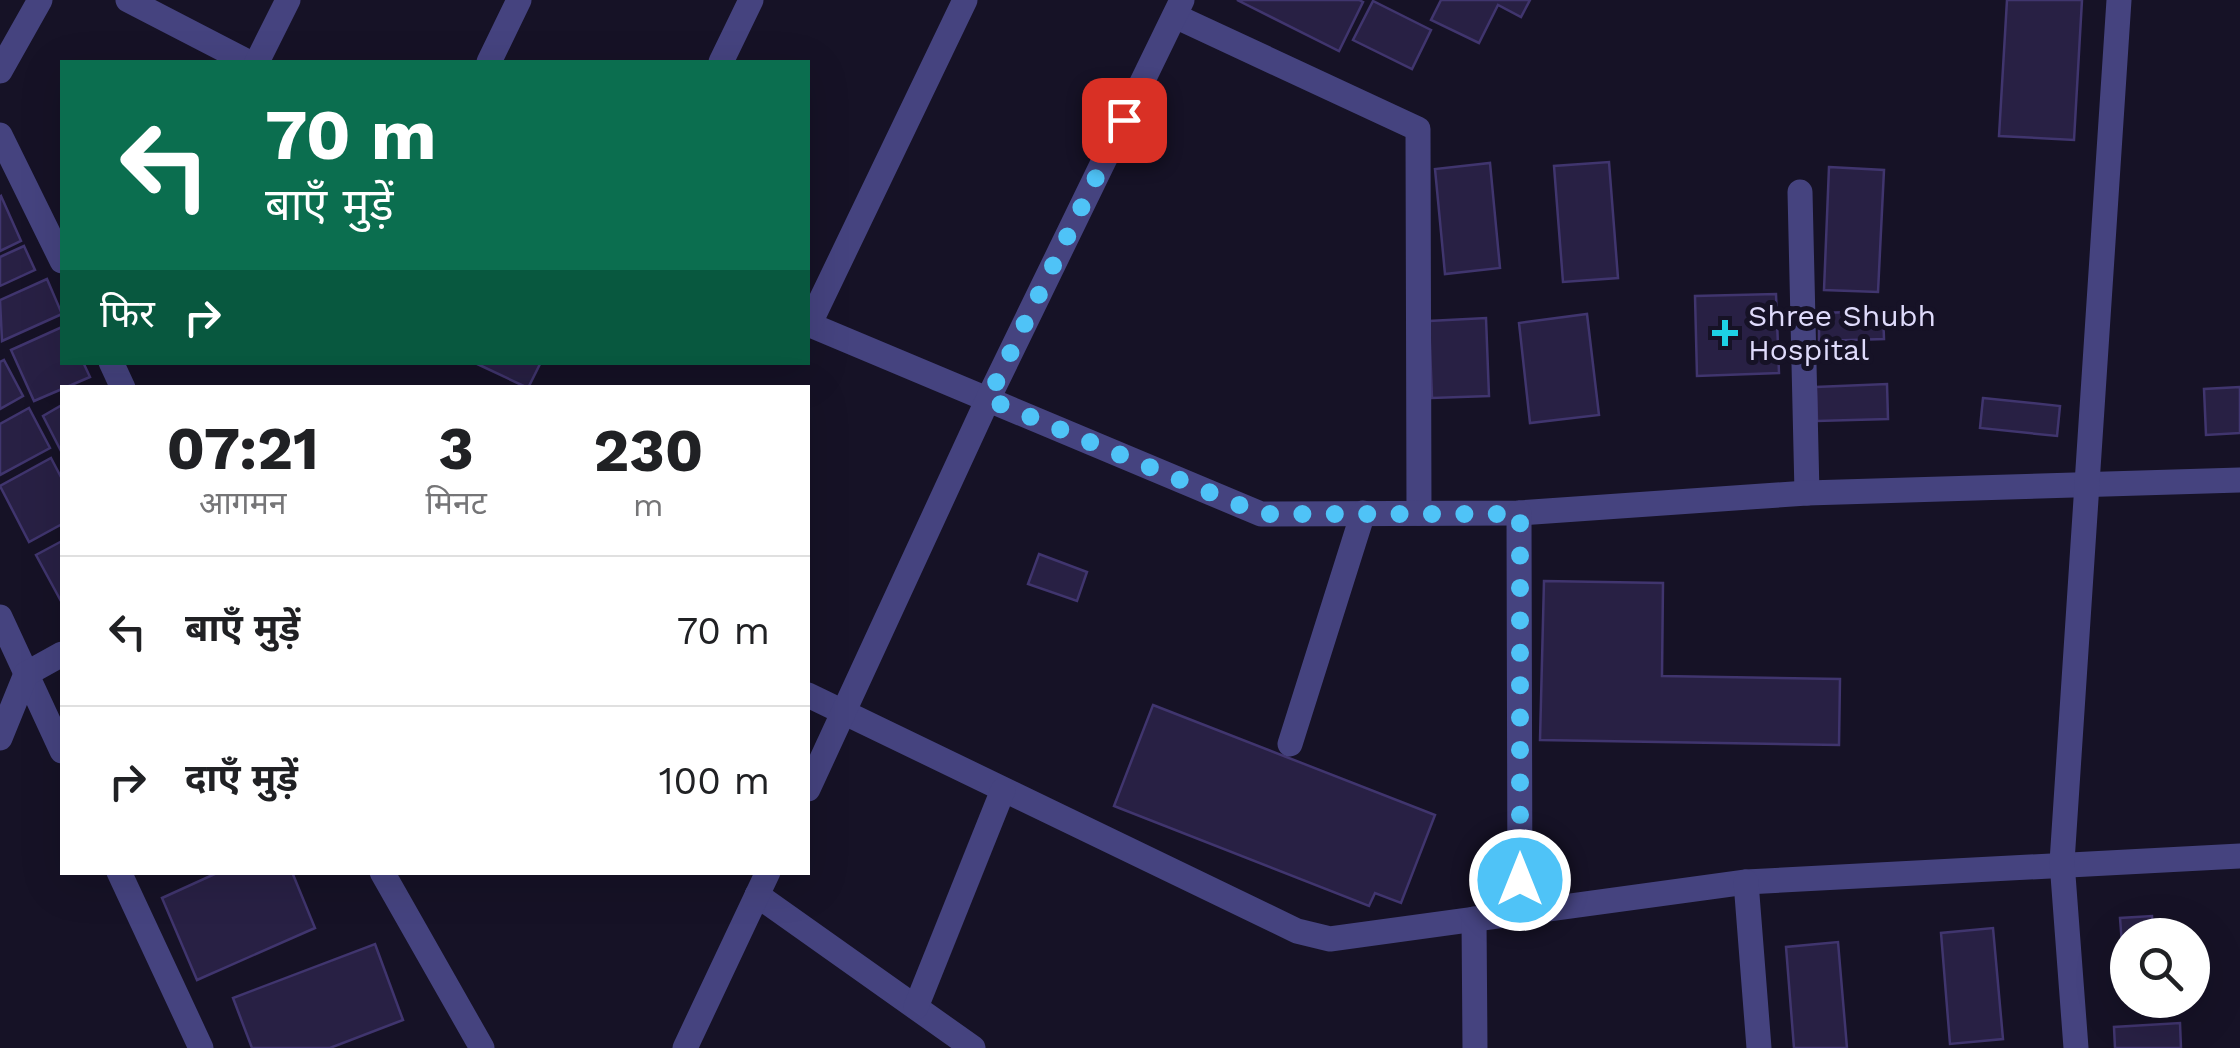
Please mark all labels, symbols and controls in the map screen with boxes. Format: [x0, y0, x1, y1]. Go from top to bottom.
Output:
pin [1082, 78, 1167, 163]
icon: arrive [1097, 93, 1152, 148]
text: 70 m [265, 94, 437, 176]
icon: left [100, 100, 230, 230]
text: बाएँ मुड़ें [265, 178, 394, 231]
icon: right [175, 290, 230, 345]
text: फिर [100, 292, 155, 336]
place label: Shree Shubh Hospital [1748, 298, 1936, 367]
marker: Shree Shubh Hospital [1712, 320, 1738, 346]
text: 07:21 [167, 413, 319, 484]
text: 3 [438, 413, 474, 484]
text: 230 [593, 415, 703, 486]
text: आगमन [199, 484, 287, 522]
text: मिनट [425, 484, 487, 522]
text: m [633, 486, 664, 524]
icon: left [100, 604, 155, 659]
text: बाएँ मुड़ें [185, 606, 300, 650]
text: 70 m [677, 609, 770, 653]
icon: right [100, 754, 155, 809]
text: दाएँ मुड़ें [185, 756, 298, 800]
text: 100 m [659, 759, 770, 803]
position arrow [1468, 828, 1572, 932]
map controls [2110, 918, 2210, 1018]
button: search [2110, 918, 2210, 1018]

